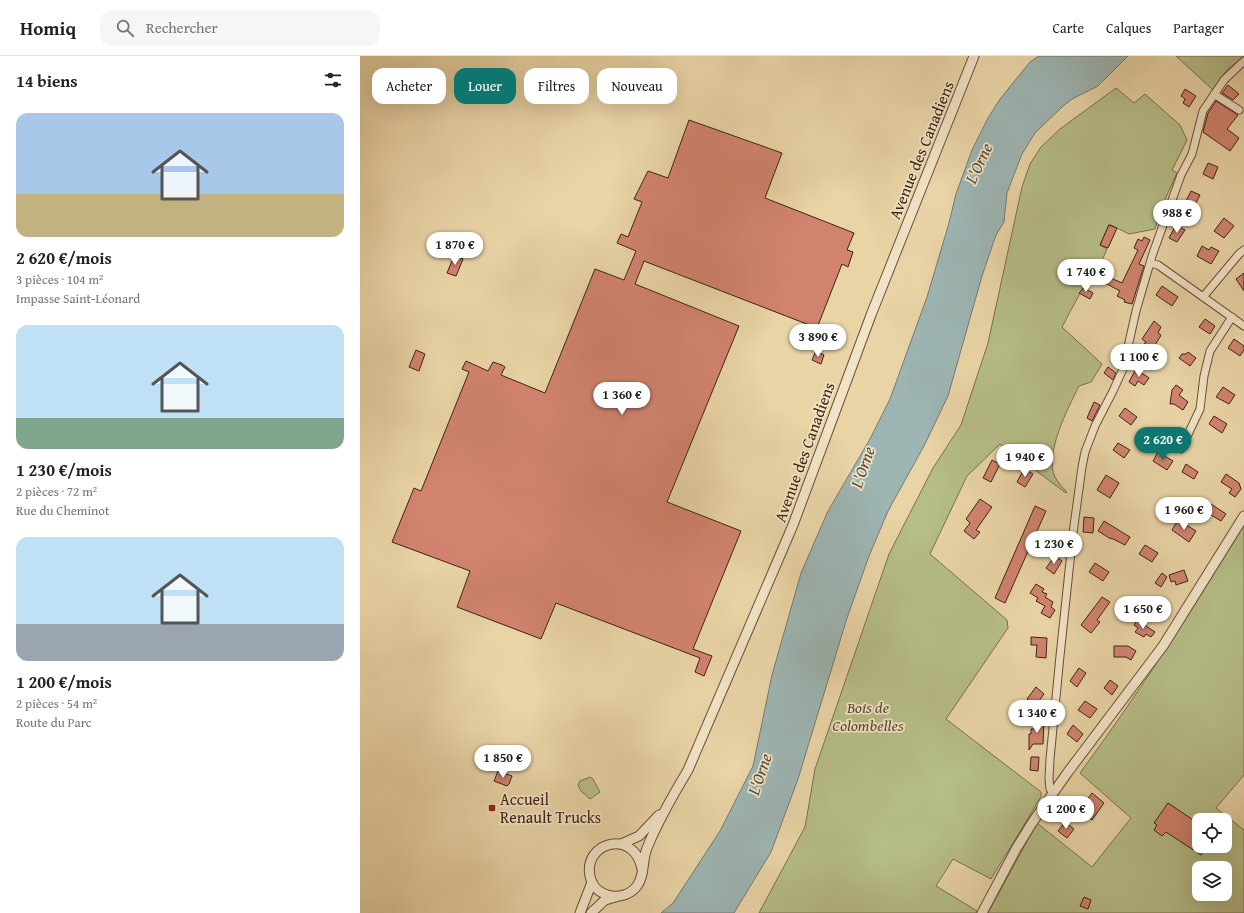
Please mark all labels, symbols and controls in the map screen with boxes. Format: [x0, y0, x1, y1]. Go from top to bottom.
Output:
search box [100, 10, 380, 46]
text: Homiq [20, 14, 76, 42]
icon: search [114, 17, 136, 39]
text: Rechercher [146, 17, 218, 38]
text: Carte [1052, 18, 1084, 38]
text: Calques [1106, 18, 1151, 38]
text: Partager [1173, 18, 1224, 38]
text: 14 biens [16, 68, 78, 93]
chip: Acheter [372, 68, 446, 104]
chip: Louer [454, 68, 516, 104]
chip: Filtres [524, 68, 589, 104]
chip: Nouveau [597, 68, 677, 104]
icon: filters [322, 69, 344, 91]
street label: Avenue des Canadiens [882, 77, 960, 223]
water label: L'Orne [957, 138, 998, 189]
icon: home [144, 139, 216, 211]
pin: 988 € [1149, 200, 1205, 234]
text: 988 € [1162, 203, 1192, 222]
pin: 1 870 € [418, 232, 492, 266]
text: 1 870 € [435, 235, 475, 254]
text: 2 620 €/mois [16, 245, 112, 270]
pin: 1 740 € [1049, 259, 1123, 293]
text: 1 740 € [1066, 262, 1106, 281]
text: 3 pièces · 104 m² [16, 270, 103, 289]
text: Impasse Saint-Léonard [16, 289, 140, 308]
pin: 3 890 € [781, 324, 855, 358]
text: 3 890 € [798, 327, 838, 346]
pin: 1 100 € [1102, 344, 1176, 378]
text: 1 100 € [1119, 347, 1159, 366]
icon: home [144, 351, 216, 423]
street label: Avenue des Canadiens [768, 379, 840, 525]
pin: 1 360 € [585, 382, 659, 416]
text: 1 360 € [602, 385, 642, 404]
pin: 2 620 € [1126, 427, 1200, 461]
text: 2 620 € [1143, 430, 1183, 449]
water label: L'Orne [843, 443, 881, 492]
pin: 1 940 € [988, 444, 1062, 478]
text: 1 940 € [1005, 447, 1045, 466]
text: 1 230 €/mois [16, 457, 112, 482]
text: 2 pièces · 72 m² [16, 482, 97, 501]
pin: 1 960 € [1147, 497, 1221, 531]
text: 1 960 € [1164, 500, 1204, 519]
text: Rue du Cheminot [16, 501, 110, 520]
pin: 1 230 € [1017, 531, 1091, 565]
text: 1 230 € [1034, 534, 1074, 553]
icon: home [144, 563, 216, 635]
pin: 1 650 € [1106, 596, 1180, 630]
text: 1 650 € [1123, 599, 1163, 618]
text: 1 200 €/mois [16, 669, 112, 694]
text: 2 pièces · 54 m² [16, 694, 97, 713]
park label: Bois de Colombelles [832, 695, 904, 737]
pin: 1 340 € [1000, 700, 1074, 734]
text: 1 340 € [1017, 703, 1057, 722]
text: Route du Parc [16, 713, 92, 732]
pin: 1 850 € [466, 745, 540, 779]
text: 1 850 € [483, 748, 523, 767]
water label: L'Orne [740, 750, 778, 799]
place label: Accueil Renault Trucks [500, 787, 601, 829]
pin: 1 200 € [1029, 796, 1103, 830]
text: 1 200 € [1046, 799, 1086, 818]
marker: Accueil Renault Trucks [487, 803, 497, 813]
map controls [1192, 813, 1232, 901]
button: locate [1192, 813, 1232, 853]
button: layers [1192, 861, 1232, 901]

